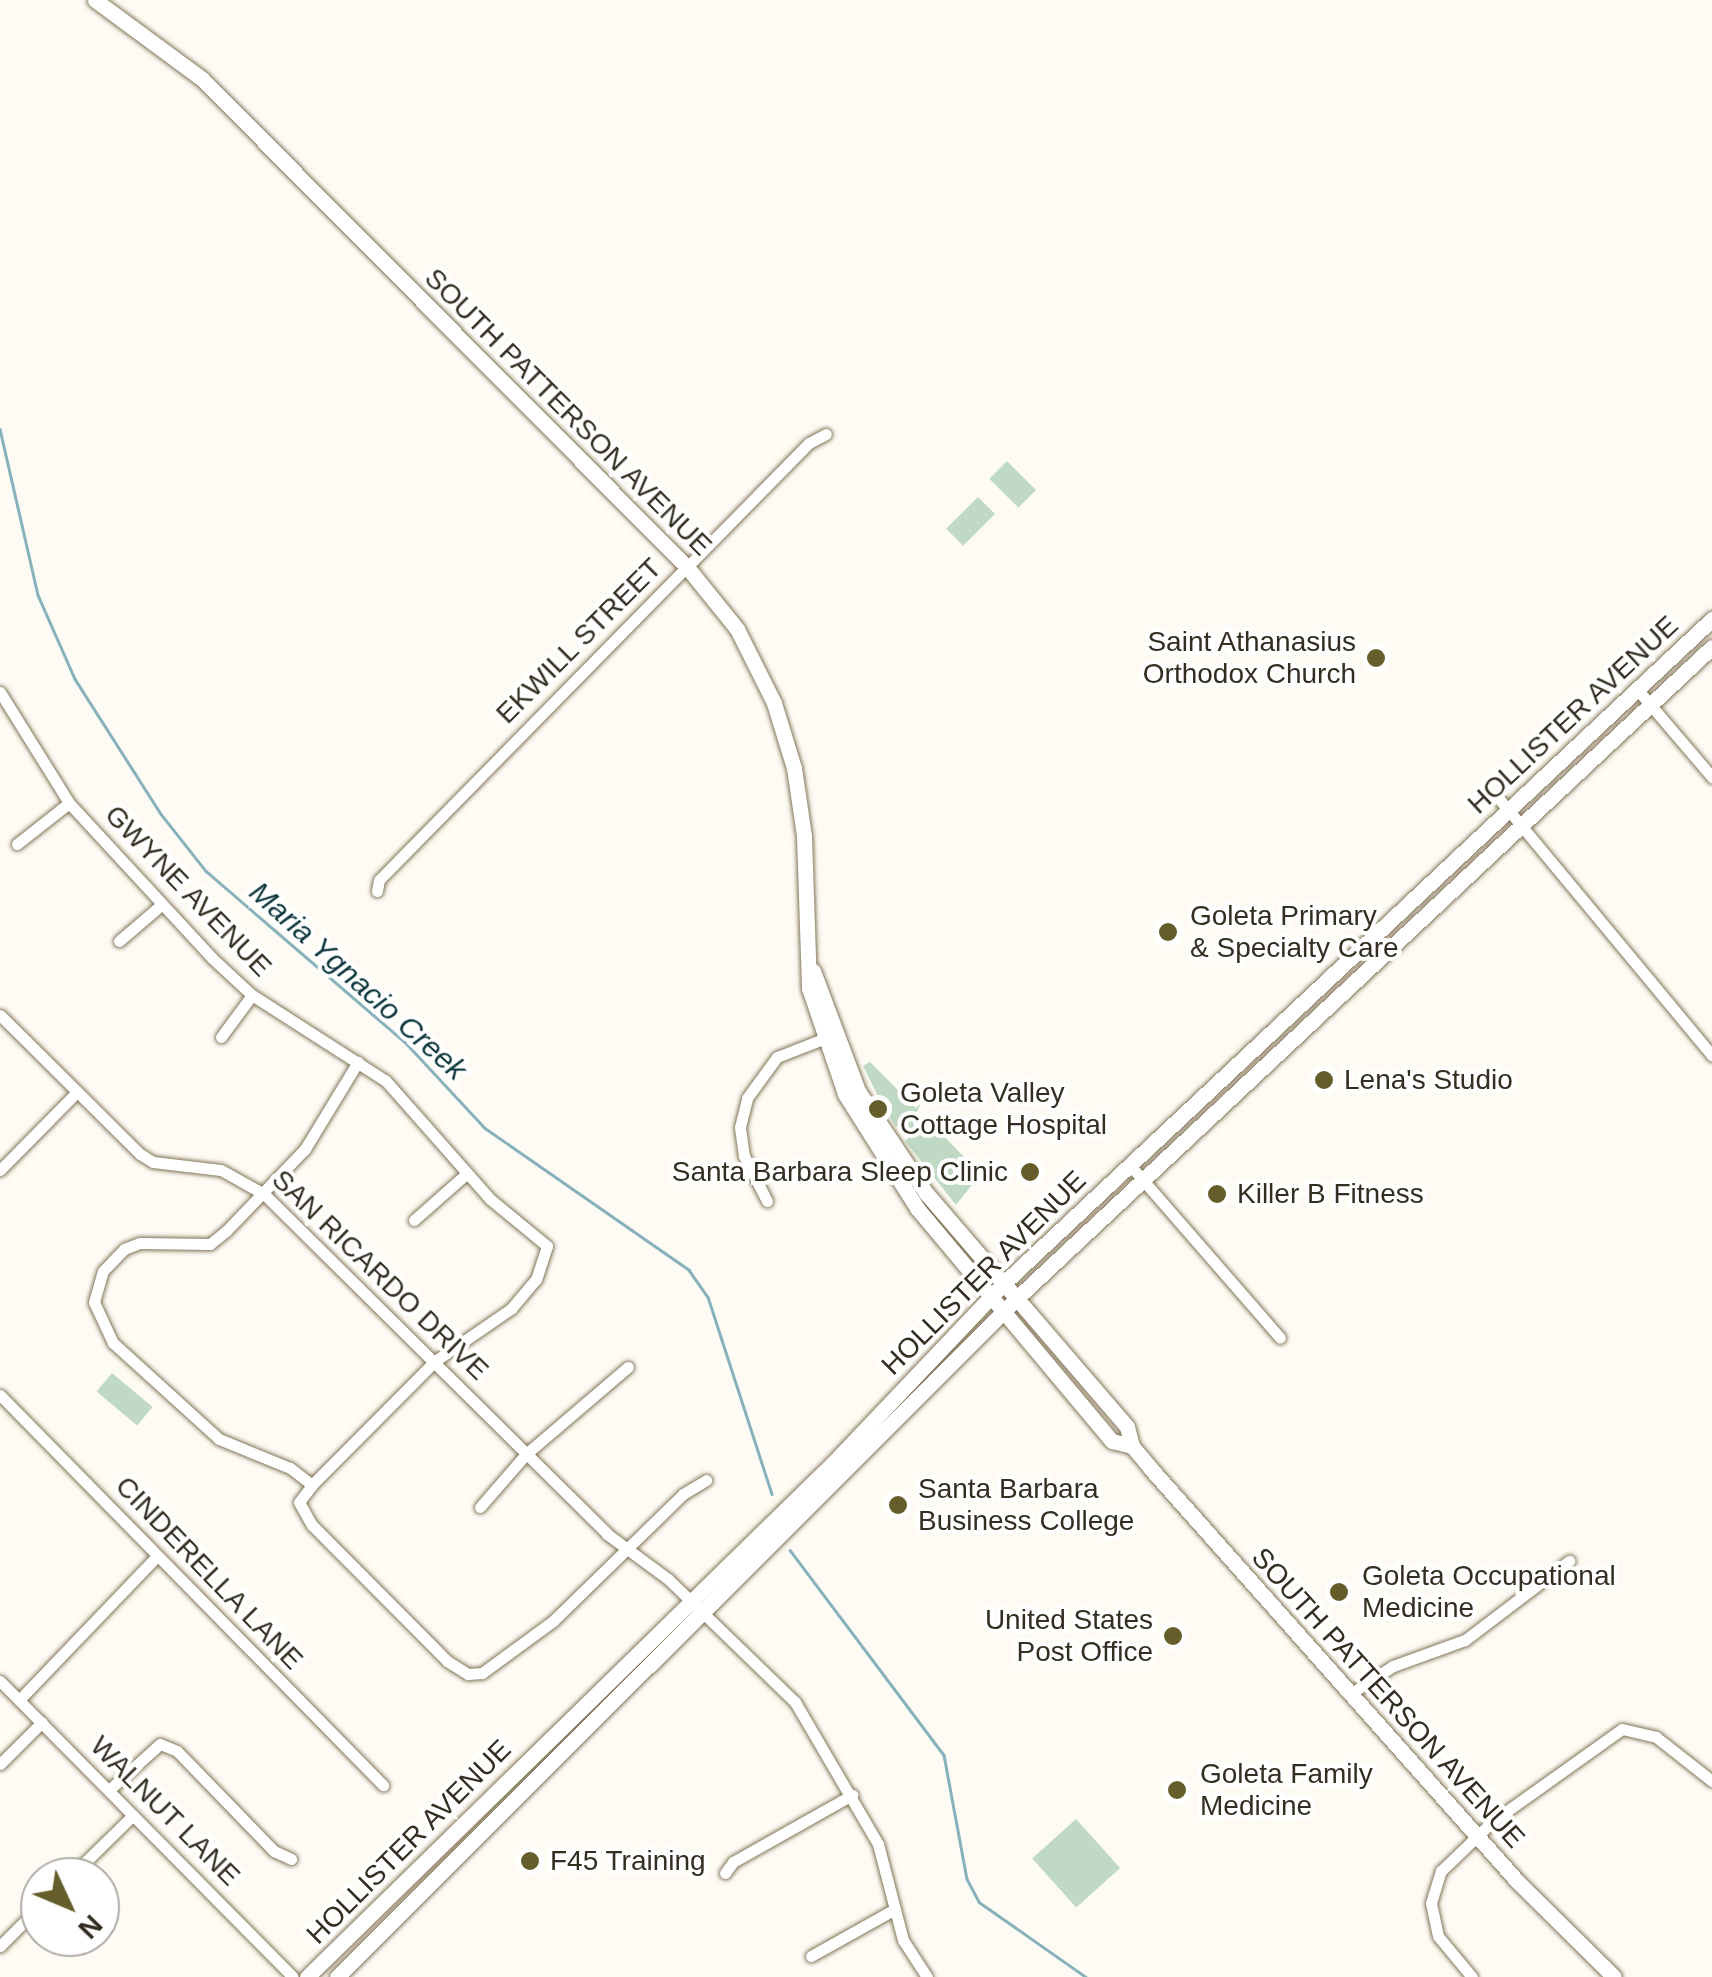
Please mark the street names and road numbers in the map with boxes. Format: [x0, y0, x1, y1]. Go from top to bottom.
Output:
street label: SOUTH PATTERSON AVENUE [417, 261, 719, 563]
street label: EKWILL STREET [489, 551, 669, 731]
street label: HOLLISTER AVENUE [1460, 608, 1686, 822]
street label: GWYNE AVENUE [97, 798, 279, 984]
street label: SAN RICARDO DRIVE [265, 1163, 495, 1387]
street label: HOLLISTER AVENUE [874, 1163, 1094, 1383]
street label: CINDERELLA LANE [108, 1469, 310, 1677]
street label: SOUTH PATTERSON AVENUE [1244, 1541, 1532, 1855]
street label: WALNUT LANE [83, 1729, 247, 1893]
street label: HOLLISTER AVENUE [299, 1732, 519, 1952]

